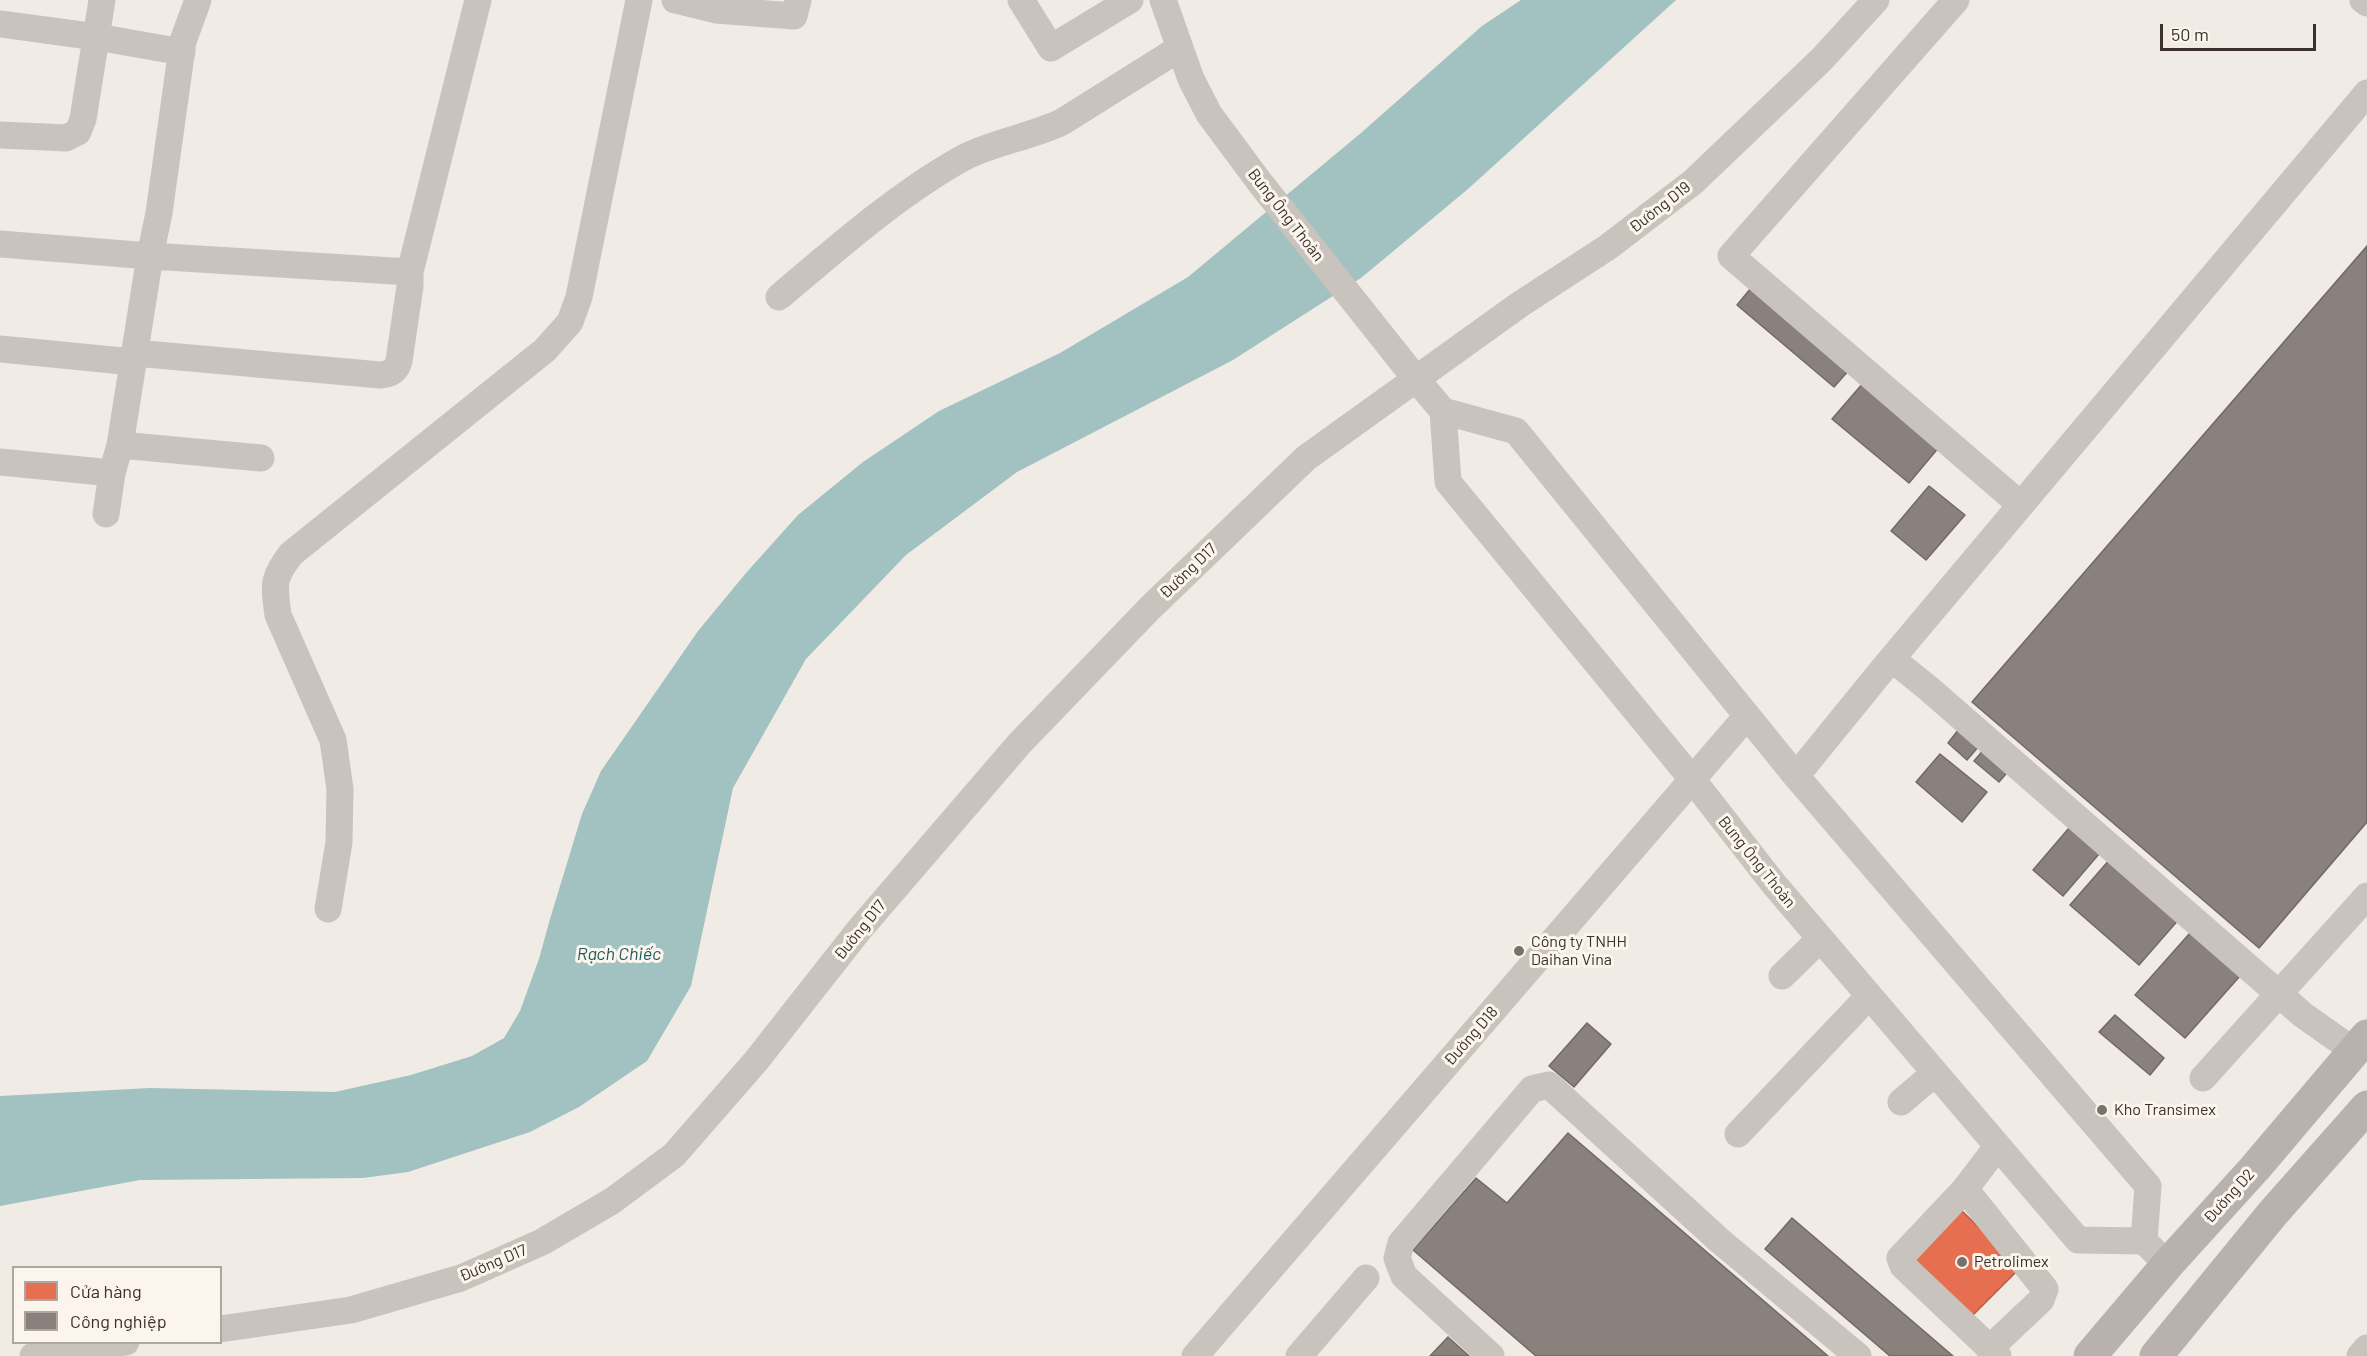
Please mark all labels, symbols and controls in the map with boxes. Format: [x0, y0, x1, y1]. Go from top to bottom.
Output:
scale bar [2163, 12, 2319, 50]
text: 50 m [2171, 23, 2209, 45]
street label: Bưng Ông Thoàn [1244, 165, 1328, 265]
street label: Đường D19 [1626, 177, 1694, 237]
street label: Đường D17 [1156, 539, 1220, 603]
street label: Bưng Ông Thoàn [1714, 812, 1800, 912]
street label: Đường D17 [830, 896, 890, 964]
place label: Công ty TNHH Daihan Vina [1531, 932, 1627, 970]
water label: Rạch Chiếc [577, 943, 661, 965]
marker: Công ty TNHH Daihan Vina [1512, 944, 1526, 958]
street label: Đường D18 [1440, 1002, 1502, 1070]
place label: Kho Transimex [2114, 1100, 2216, 1120]
marker: Kho Transimex [2095, 1103, 2109, 1117]
street label: Đường D2 [2200, 1165, 2258, 1227]
street label: Đường D17 [456, 1240, 530, 1286]
place label: Petrolimex [1974, 1252, 2049, 1272]
marker: Petrolimex [1955, 1255, 1969, 1269]
legend [12, 1266, 222, 1344]
text: Cửa hàng [70, 1280, 142, 1302]
text: Công nghiệp [70, 1310, 167, 1332]

